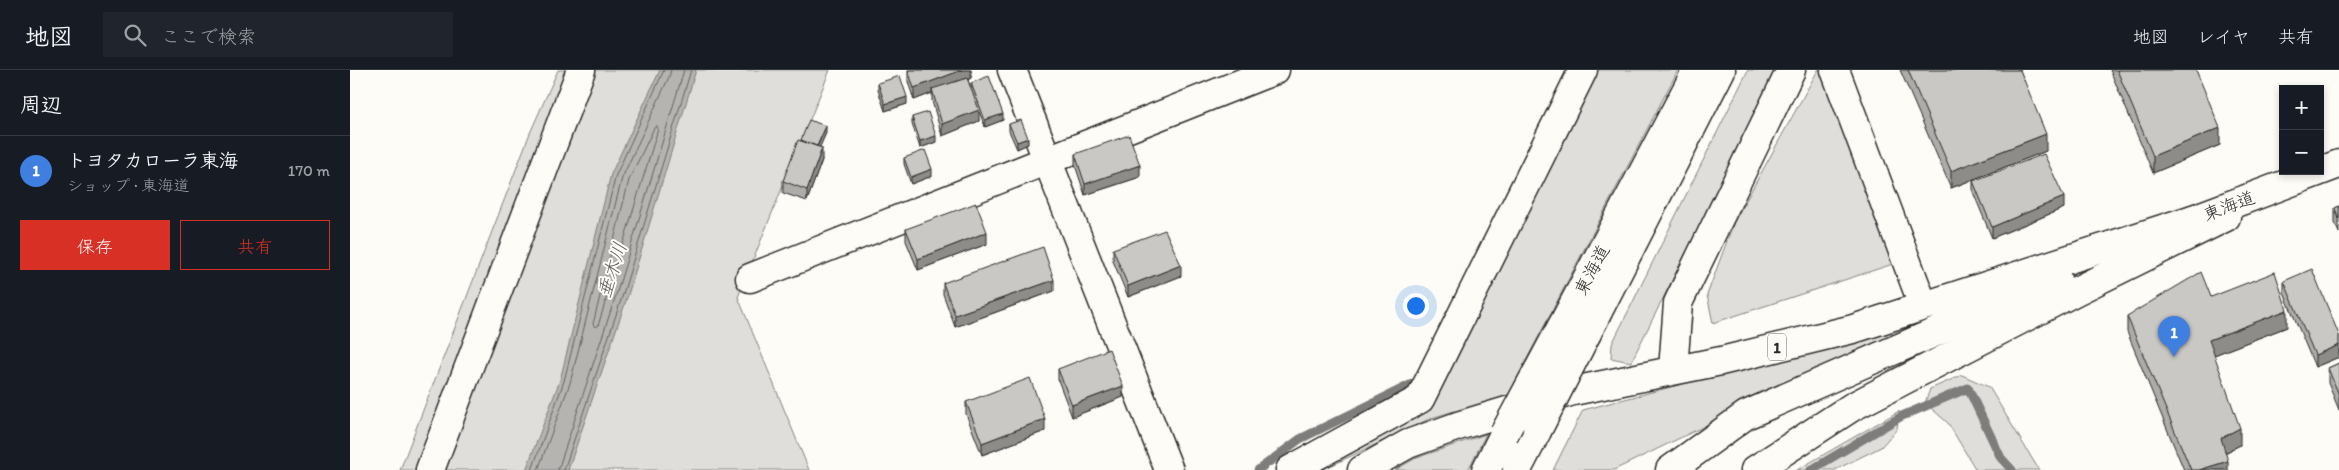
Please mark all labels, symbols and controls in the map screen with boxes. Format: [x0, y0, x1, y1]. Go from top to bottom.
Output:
search box [103, 12, 453, 57]
icon: search [121, 21, 149, 49]
text: 地図 [25, 22, 73, 51]
text: ここで検索 [161, 25, 256, 48]
text: 地図 [2133, 26, 2169, 48]
text: レイヤ [2197, 26, 2250, 48]
text: 共有 [2278, 26, 2314, 48]
map controls [2279, 85, 2324, 175]
button: + [2279, 85, 2324, 130]
text: 周辺 [20, 92, 62, 117]
button: − [2279, 130, 2324, 175]
text: トヨタカローラ東海 [67, 149, 238, 172]
text: 1 [32, 161, 40, 180]
text: 170 m [288, 161, 330, 180]
text: ショップ · 東海道 [67, 176, 189, 195]
street label: 東海道 [2200, 186, 2258, 226]
button: 保存 [20, 220, 170, 270]
button: 共有 [180, 220, 330, 270]
water label: 垂木川 [592, 239, 632, 301]
street label: 東海道 [1570, 241, 1614, 299]
your location [1403, 293, 1429, 319]
pin: 1 [2158, 316, 2190, 357]
road number: 1 [1768, 334, 1786, 360]

